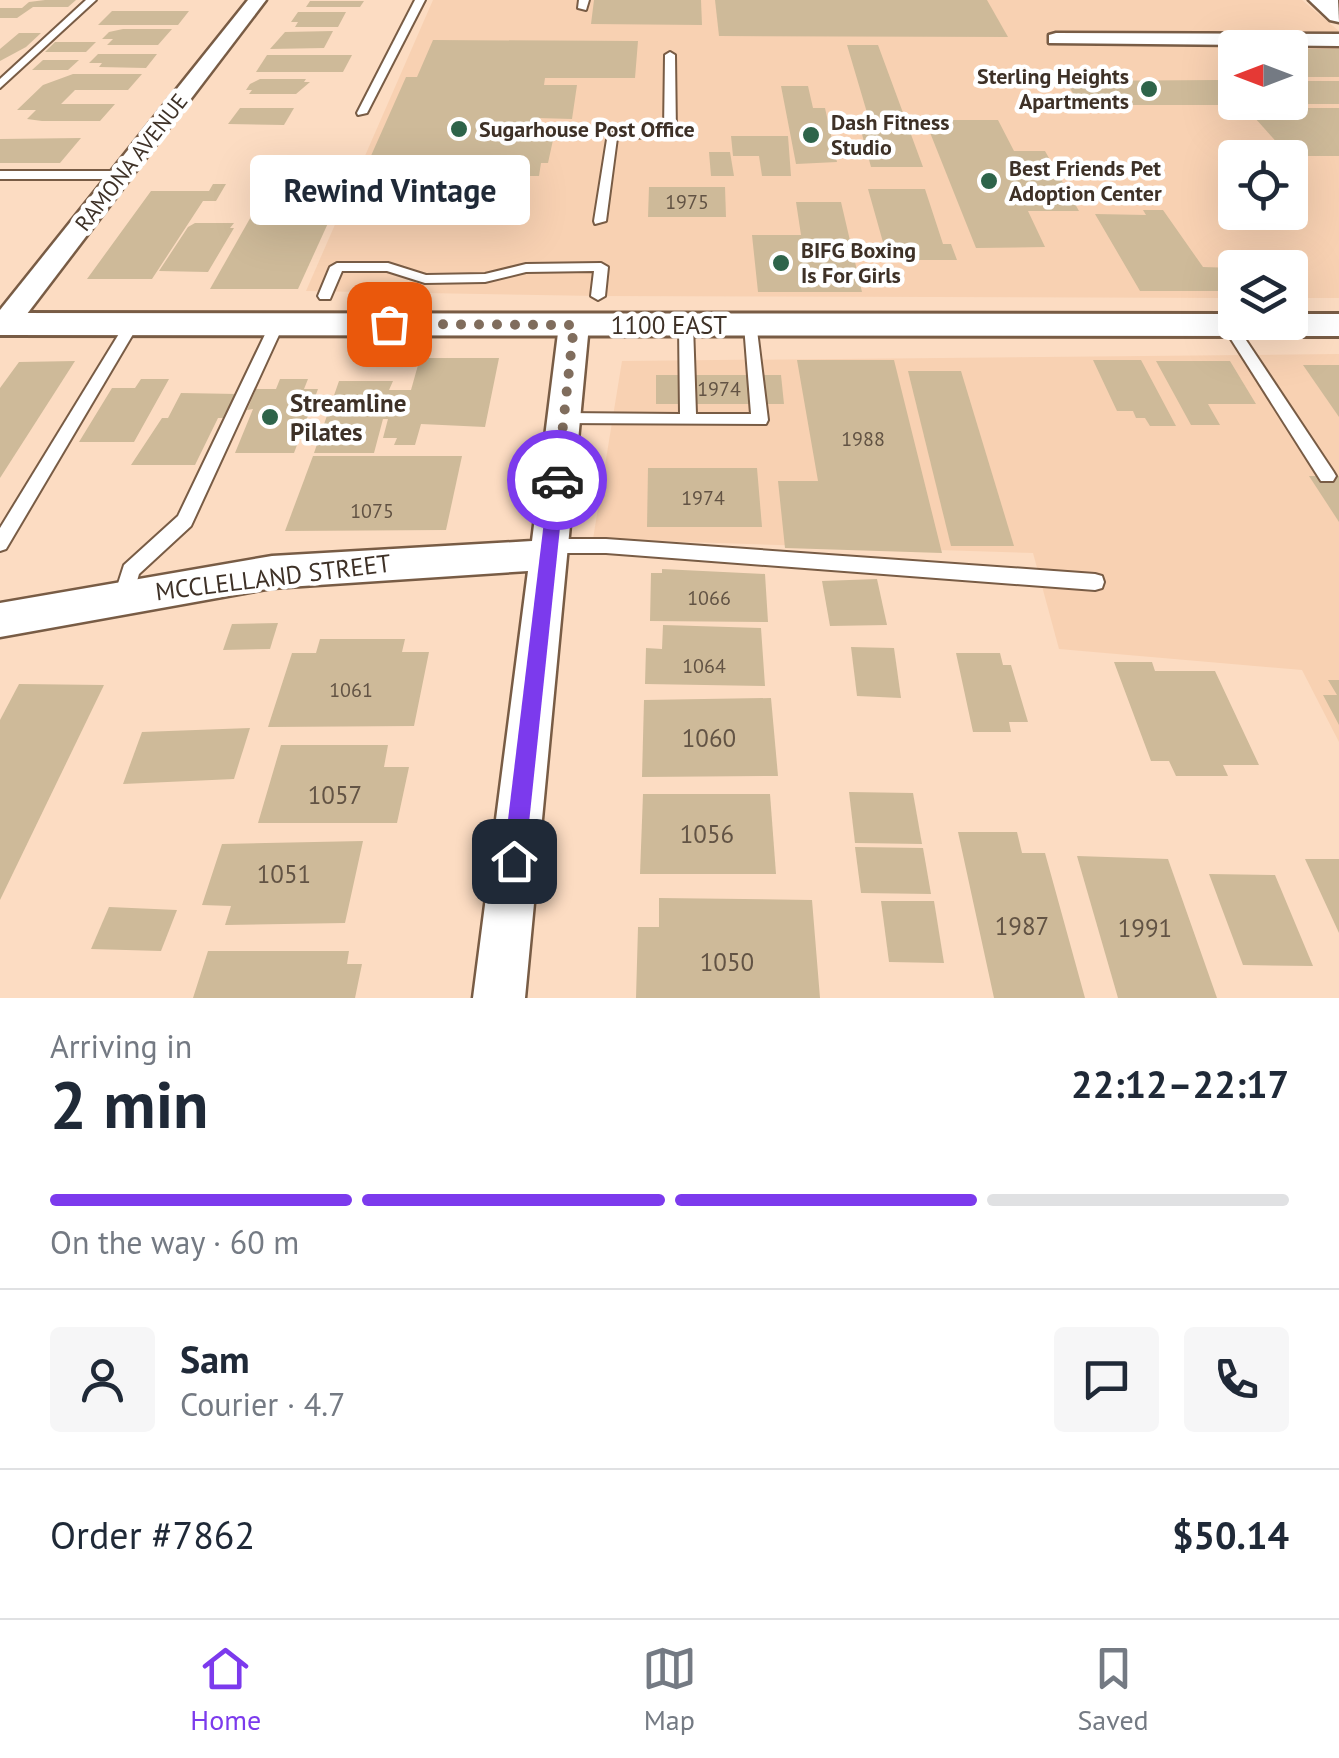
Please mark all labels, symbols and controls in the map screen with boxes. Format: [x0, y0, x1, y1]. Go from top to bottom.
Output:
north arrow [1218, 30, 1308, 120]
map controls [1218, 30, 1308, 340]
place label: Sterling Heights Apartments [977, 62, 1129, 115]
marker: Sterling Heights Apartments [1138, 78, 1160, 100]
street label: RAMONA AVENUE [69, 88, 193, 236]
place label: Dash Fitness Studio [831, 108, 950, 161]
place label: Sugarhouse Post Office [479, 115, 695, 143]
marker: Sugarhouse Post Office [448, 118, 470, 140]
marker: Dash Fitness Studio [800, 124, 822, 146]
button: locate [1218, 140, 1308, 230]
callout: Rewind Vintage [249, 154, 529, 224]
place label: Best Friends Pet Adoption Center [1009, 154, 1162, 207]
text: Rewind Vintage [283, 169, 497, 211]
marker: Best Friends Pet Adoption Center [978, 170, 1000, 192]
house number: 1975 [665, 189, 709, 215]
place label: BIFG Boxing Is For Girls [801, 236, 916, 289]
button: layers [1218, 250, 1308, 340]
marker: BIFG Boxing Is For Girls [770, 252, 792, 274]
pin [347, 282, 432, 367]
icon: bag [362, 297, 417, 352]
street label: 1100 EAST [611, 309, 727, 341]
house number: 1974 [697, 376, 741, 402]
place label: Streamline Pilates [290, 387, 406, 448]
marker: Streamline Pilates [259, 406, 281, 428]
house number: 1988 [841, 426, 885, 452]
courier [507, 430, 607, 530]
icon: car [530, 453, 585, 508]
house number: 1974 [681, 485, 725, 511]
house number: 1075 [350, 498, 394, 524]
street label: MCCLELLAND STREET [153, 547, 393, 607]
house number: 1066 [687, 585, 731, 611]
house number: 1064 [682, 653, 726, 679]
house number: 1061 [329, 677, 373, 703]
house number: 1060 [682, 722, 736, 754]
house number: 1057 [308, 779, 362, 811]
house number: 1056 [680, 818, 734, 850]
pin [472, 819, 557, 904]
icon: home [487, 834, 542, 889]
house number: 1051 [257, 858, 311, 890]
house number: 1987 [995, 910, 1049, 942]
house number: 1991 [1118, 912, 1172, 944]
house number: 1050 [700, 946, 754, 978]
text: Arriving in [50, 1025, 192, 1067]
text: 22:12–22:17 [1071, 1059, 1289, 1108]
text: 2 min [50, 1062, 209, 1146]
text: On the way · 60 m [50, 1221, 299, 1263]
button: person [50, 1327, 155, 1432]
button: chat [1054, 1327, 1159, 1432]
button: phone [1184, 1327, 1289, 1432]
text: Sam [180, 1334, 250, 1383]
text: Courier · 4.7 [180, 1383, 346, 1425]
text: Order #7862 [50, 1510, 255, 1559]
text: $50.14 [1172, 1510, 1289, 1559]
tab: Home [190, 1641, 261, 1738]
tab: Map [642, 1641, 697, 1738]
tab: Saved [1077, 1641, 1149, 1738]

